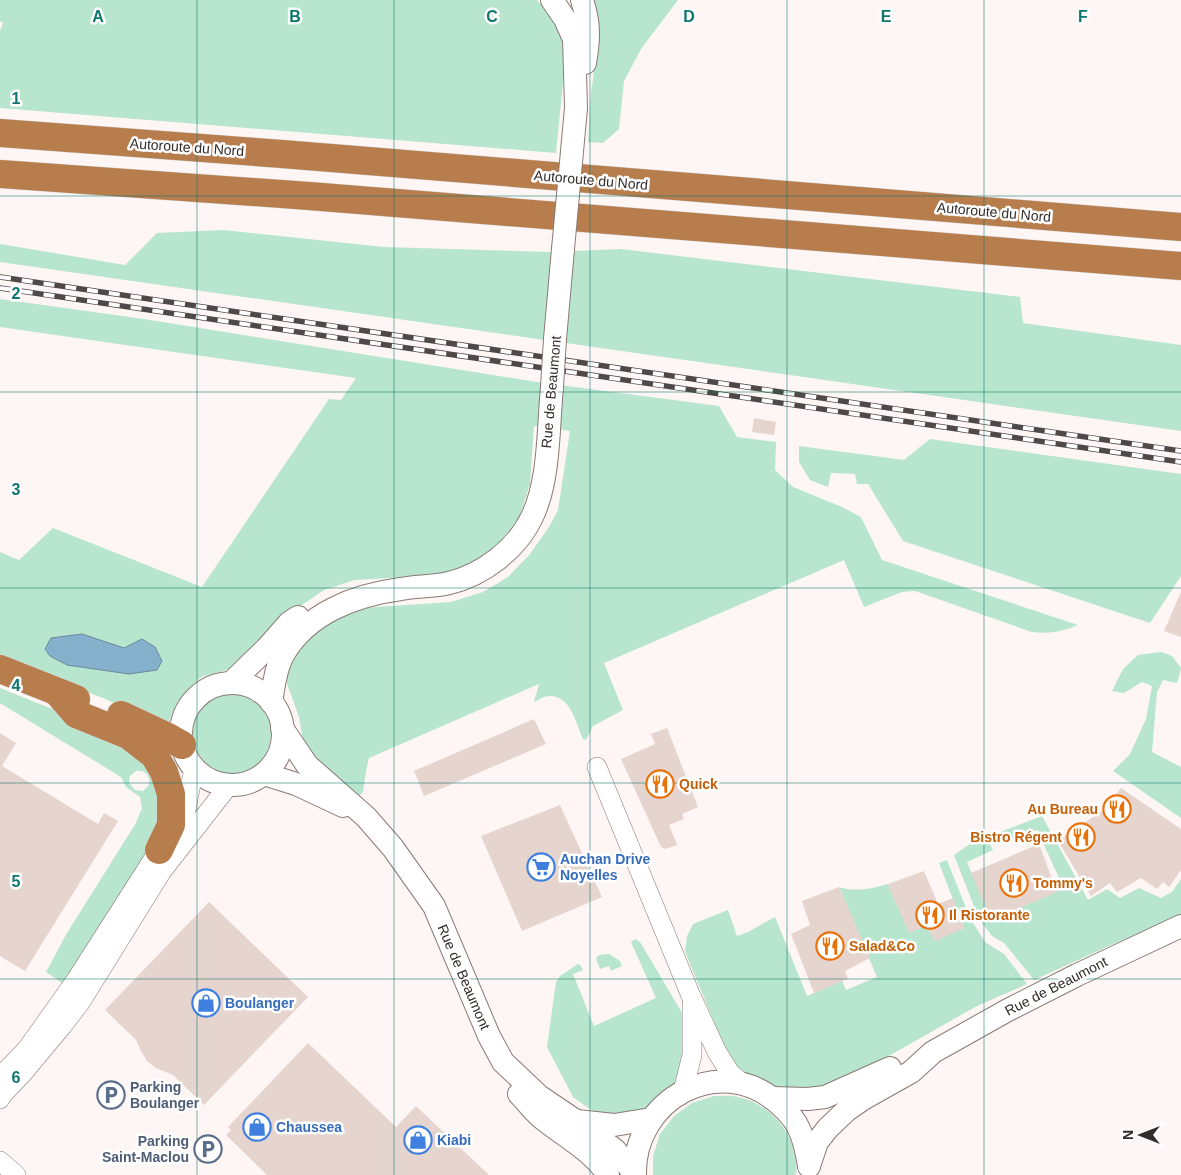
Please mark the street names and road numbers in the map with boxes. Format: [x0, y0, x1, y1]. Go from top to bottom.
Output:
street label: Autoroute du Nord [129, 135, 245, 159]
street label: Autoroute du Nord [533, 167, 649, 193]
street label: Autoroute du Nord [936, 199, 1052, 225]
street label: Rue de Beaumont [538, 335, 564, 449]
street label: Rue de Beaumont [435, 922, 493, 1032]
street label: Rue de Beaumont [1002, 953, 1110, 1019]

